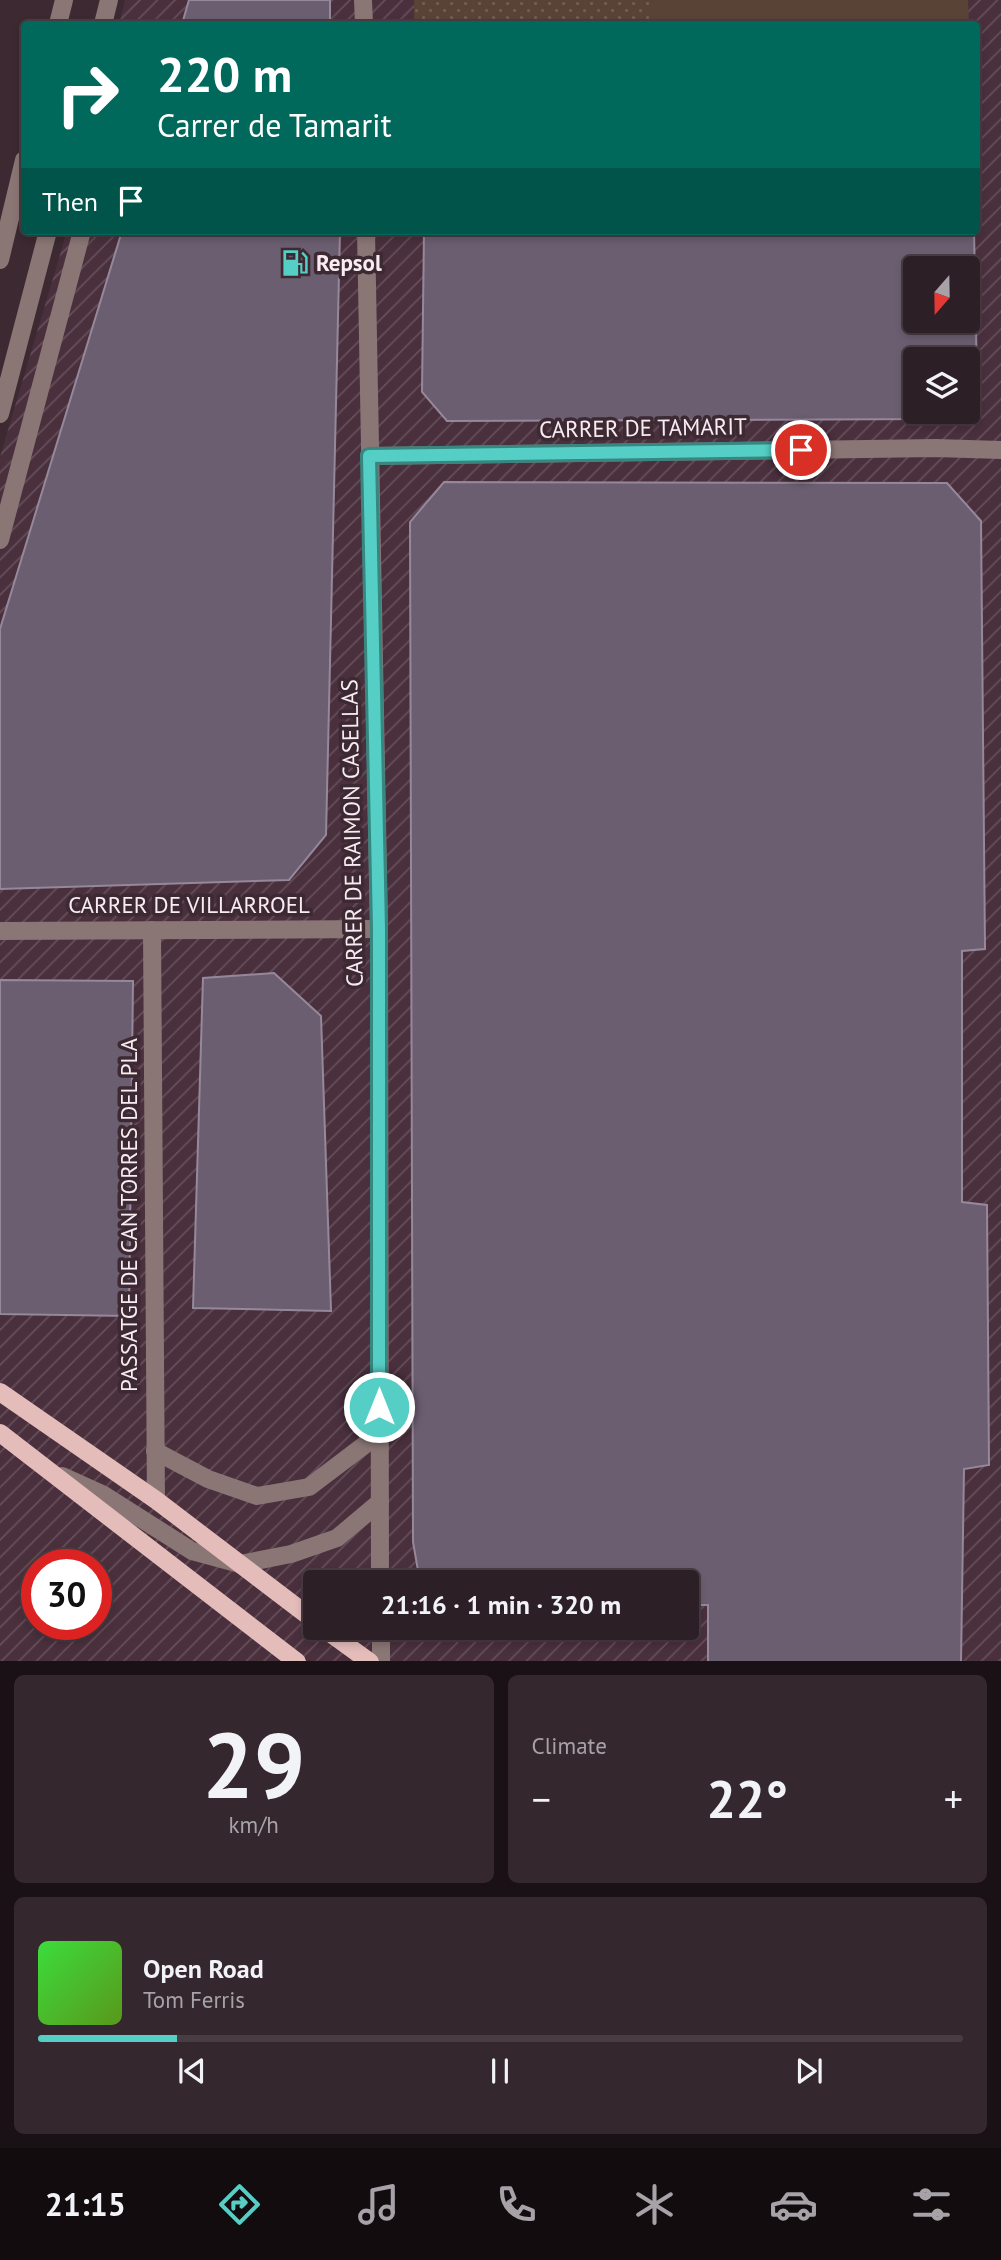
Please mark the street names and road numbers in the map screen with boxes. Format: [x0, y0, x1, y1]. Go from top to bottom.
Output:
street label: CARRER DE TAMARIT [539, 411, 747, 444]
street label: CARRER DE RAIMON CASELLAS [334, 679, 369, 987]
street label: CARRER DE VILLARROEL [68, 890, 310, 919]
street label: PASSATGE DE CAN TORRES DEL PLA [114, 1037, 143, 1392]

